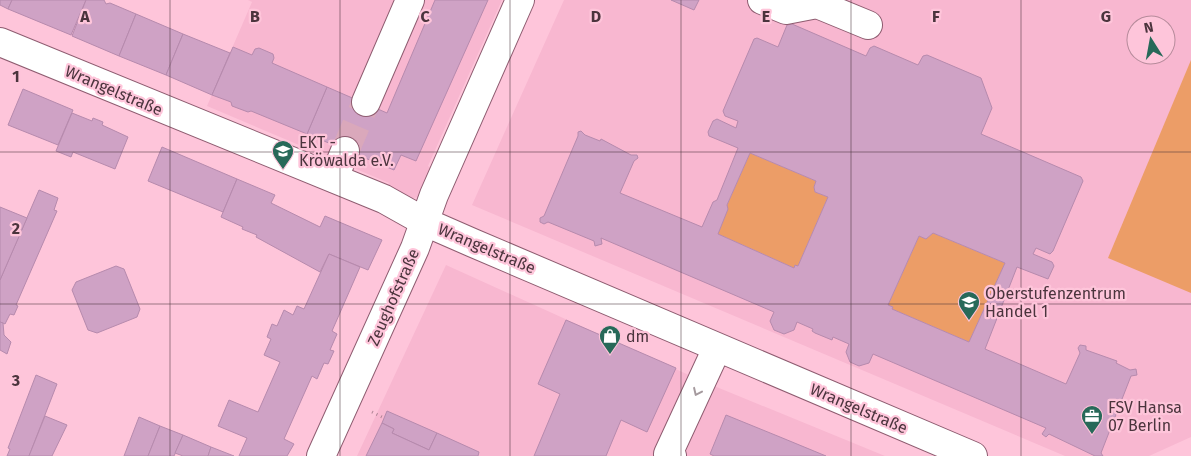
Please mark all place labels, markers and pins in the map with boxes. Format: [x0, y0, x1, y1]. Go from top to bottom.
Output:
place label: EKT - Kröwalda e.V. [299, 133, 394, 170]
school or university icon: EKT - Kröwalda e.V. [271, 139, 295, 170]
place label: Oberstufenzentrum Handel 1 [985, 284, 1126, 321]
school or university icon: Oberstufenzentrum Handel 1 [957, 290, 981, 321]
shop icon: dm [598, 324, 622, 355]
place label: dm [626, 327, 649, 346]
place label: FSV Hansa 07 Berlin [1108, 398, 1182, 435]
office icon: FSV Hansa 07 Berlin [1080, 404, 1104, 435]

